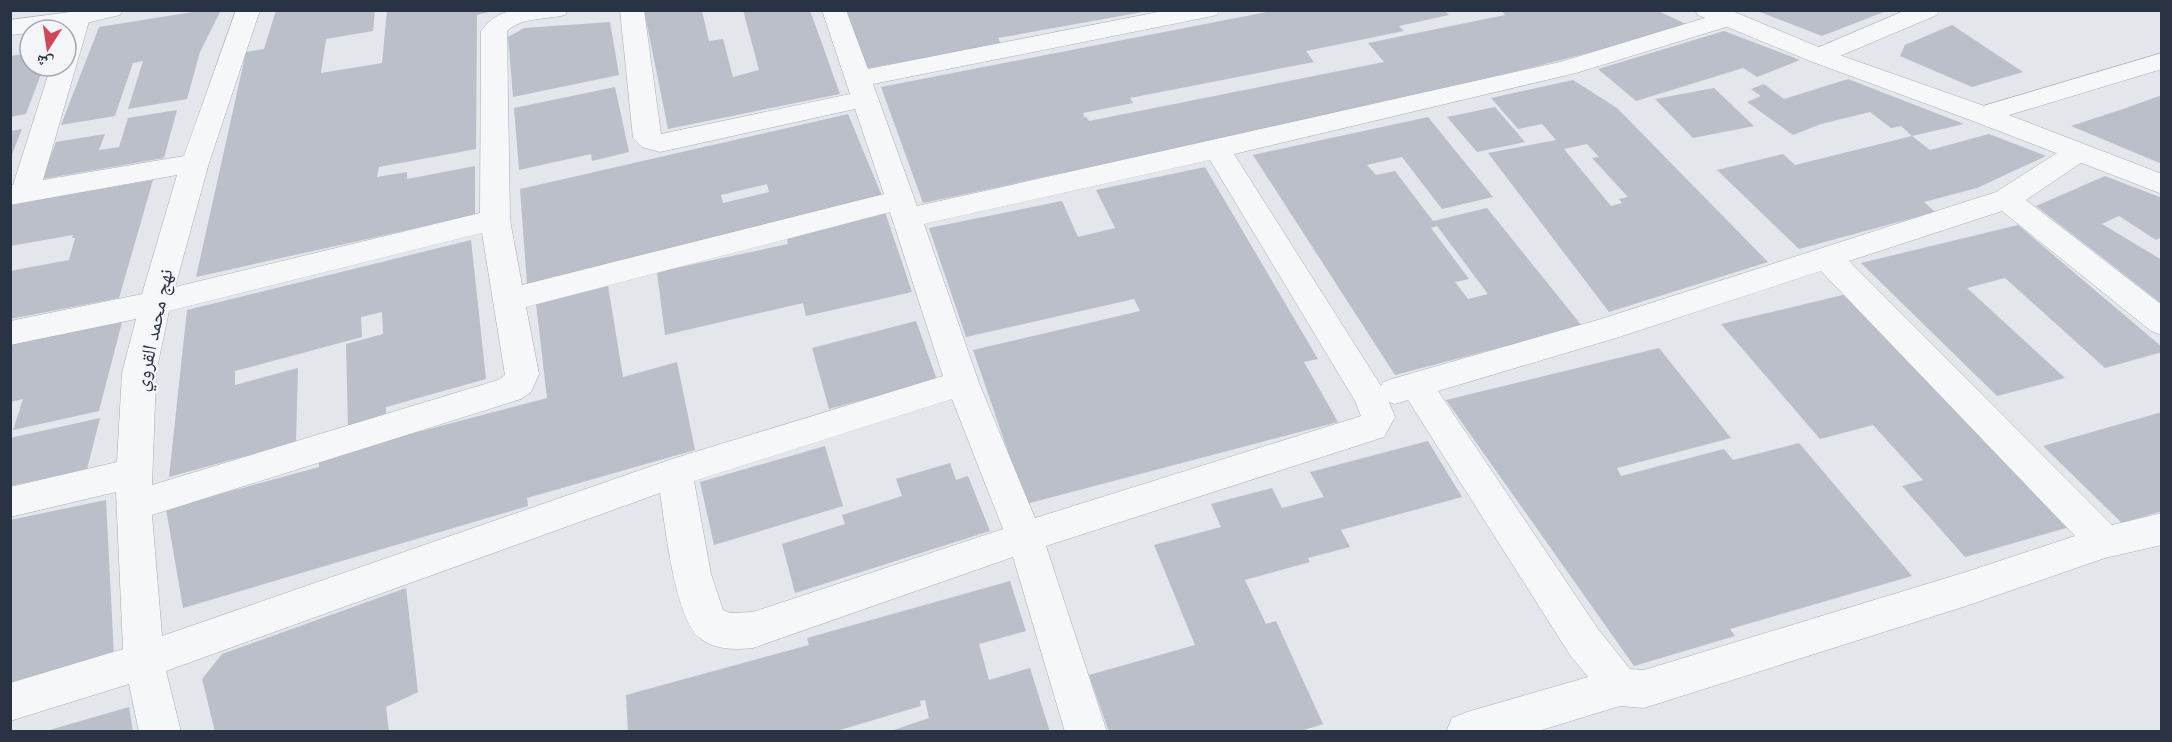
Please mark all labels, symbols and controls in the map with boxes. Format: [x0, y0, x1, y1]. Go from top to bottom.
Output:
north arrow [18, 18, 78, 78]
text: ش [35, 51, 55, 72]
street label: نهج محمد القروي [129, 267, 182, 394]

